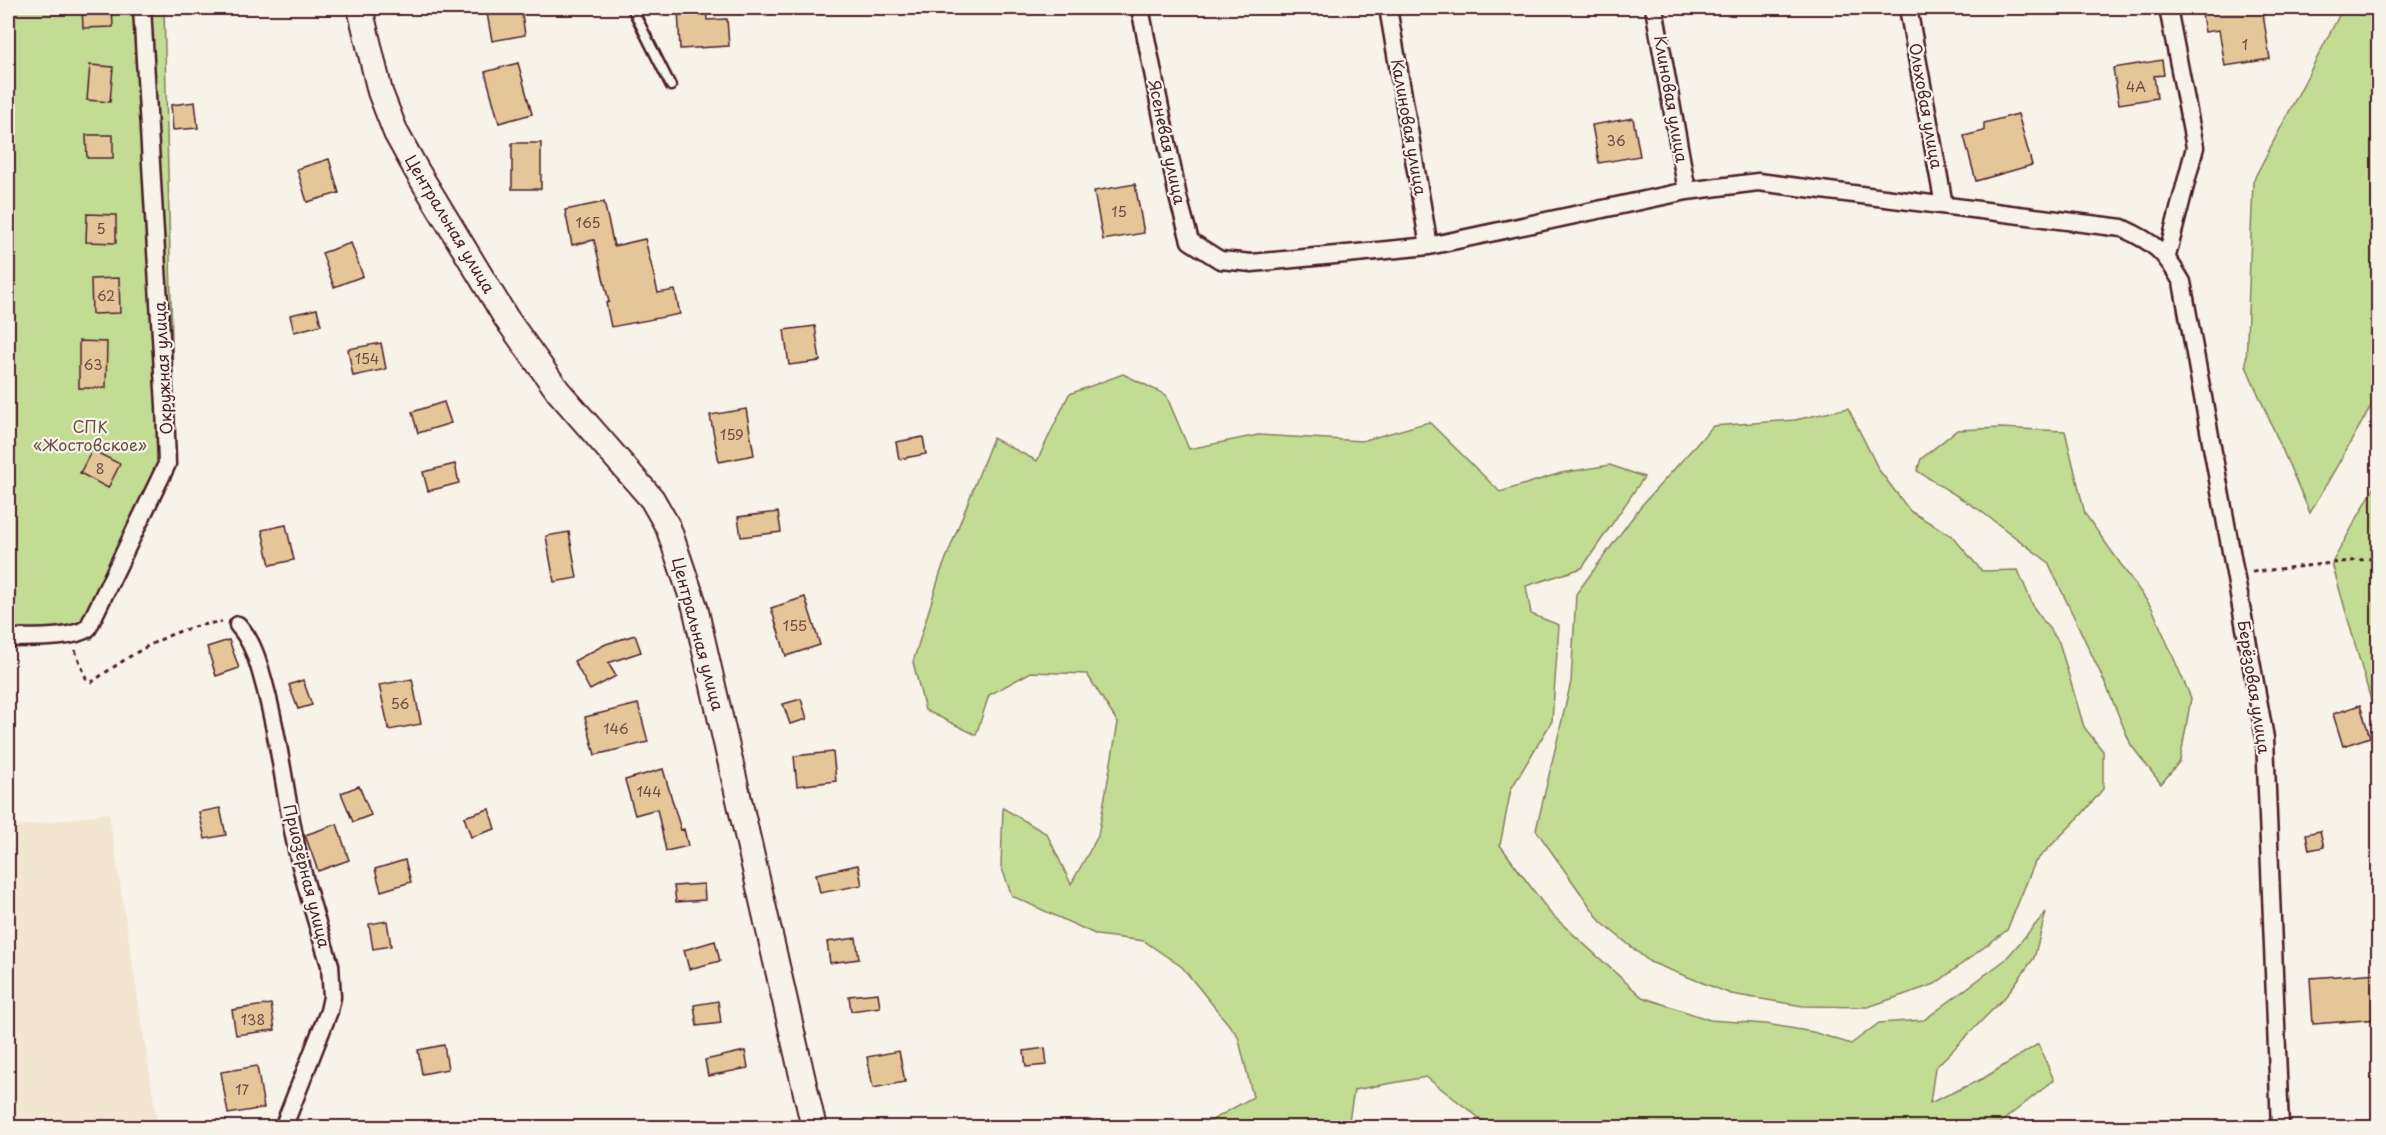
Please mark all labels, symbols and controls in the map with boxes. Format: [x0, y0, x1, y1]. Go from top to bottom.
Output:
street label: Клиновая улица [1649, 33, 1695, 164]
house number: 1 [2242, 34, 2248, 55]
street label: Ольховая улица [1904, 41, 1950, 171]
street label: Калиновая улица [1386, 57, 1434, 197]
house number: 4А [2126, 76, 2146, 97]
street label: Ясеневая улица [1143, 77, 1193, 206]
house number: 36 [1606, 130, 1626, 151]
street label: Центральная улица [400, 150, 502, 297]
house number: 15 [1111, 201, 1127, 222]
house number: 165 [576, 212, 600, 233]
house number: 5 [96, 218, 106, 239]
house number: 62 [97, 285, 115, 306]
street label: Окружная улица [147, 301, 177, 435]
house number: 154 [355, 348, 379, 369]
house number: 63 [84, 354, 102, 375]
park label: СПК «Жостовское» [33, 414, 147, 456]
house number: 159 [720, 424, 744, 445]
house number: 8 [96, 458, 104, 479]
street label: Центральная улица [667, 554, 731, 713]
house number: 155 [783, 615, 807, 636]
street label: Берёзовая улица [2233, 618, 2277, 755]
house number: 56 [391, 693, 410, 714]
house number: 146 [603, 718, 629, 739]
house number: 144 [637, 781, 661, 802]
street label: Приозёрная улица [278, 801, 337, 950]
house number: 138 [241, 1009, 265, 1030]
house number: 17 [235, 1079, 249, 1100]

